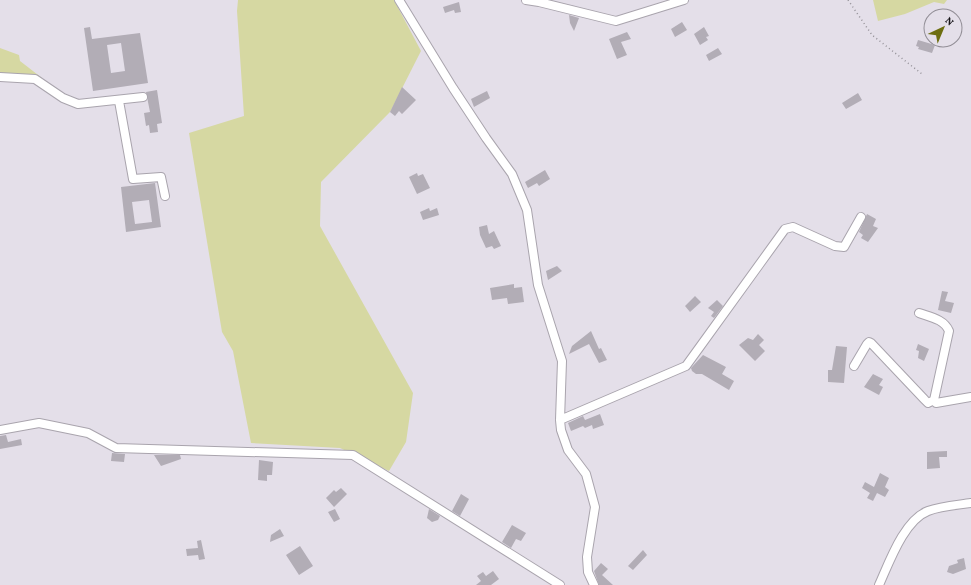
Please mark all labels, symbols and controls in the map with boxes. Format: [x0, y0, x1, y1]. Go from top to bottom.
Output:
north arrow [923, 8, 963, 48]
text: N [943, 14, 957, 28]

